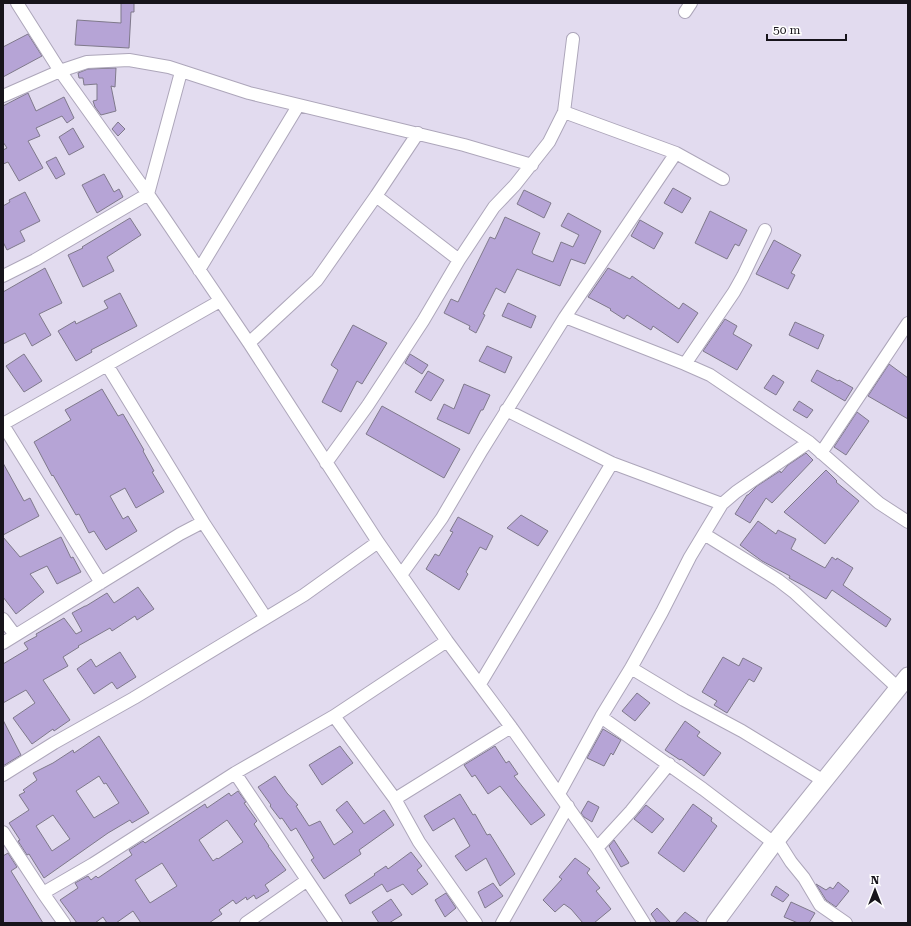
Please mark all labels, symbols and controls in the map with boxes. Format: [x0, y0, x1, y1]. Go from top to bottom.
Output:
scale bar [767, 16, 846, 42]
text: 50 m [773, 23, 800, 37]
north arrow [855, 870, 895, 910]
text: N [871, 874, 880, 887]

